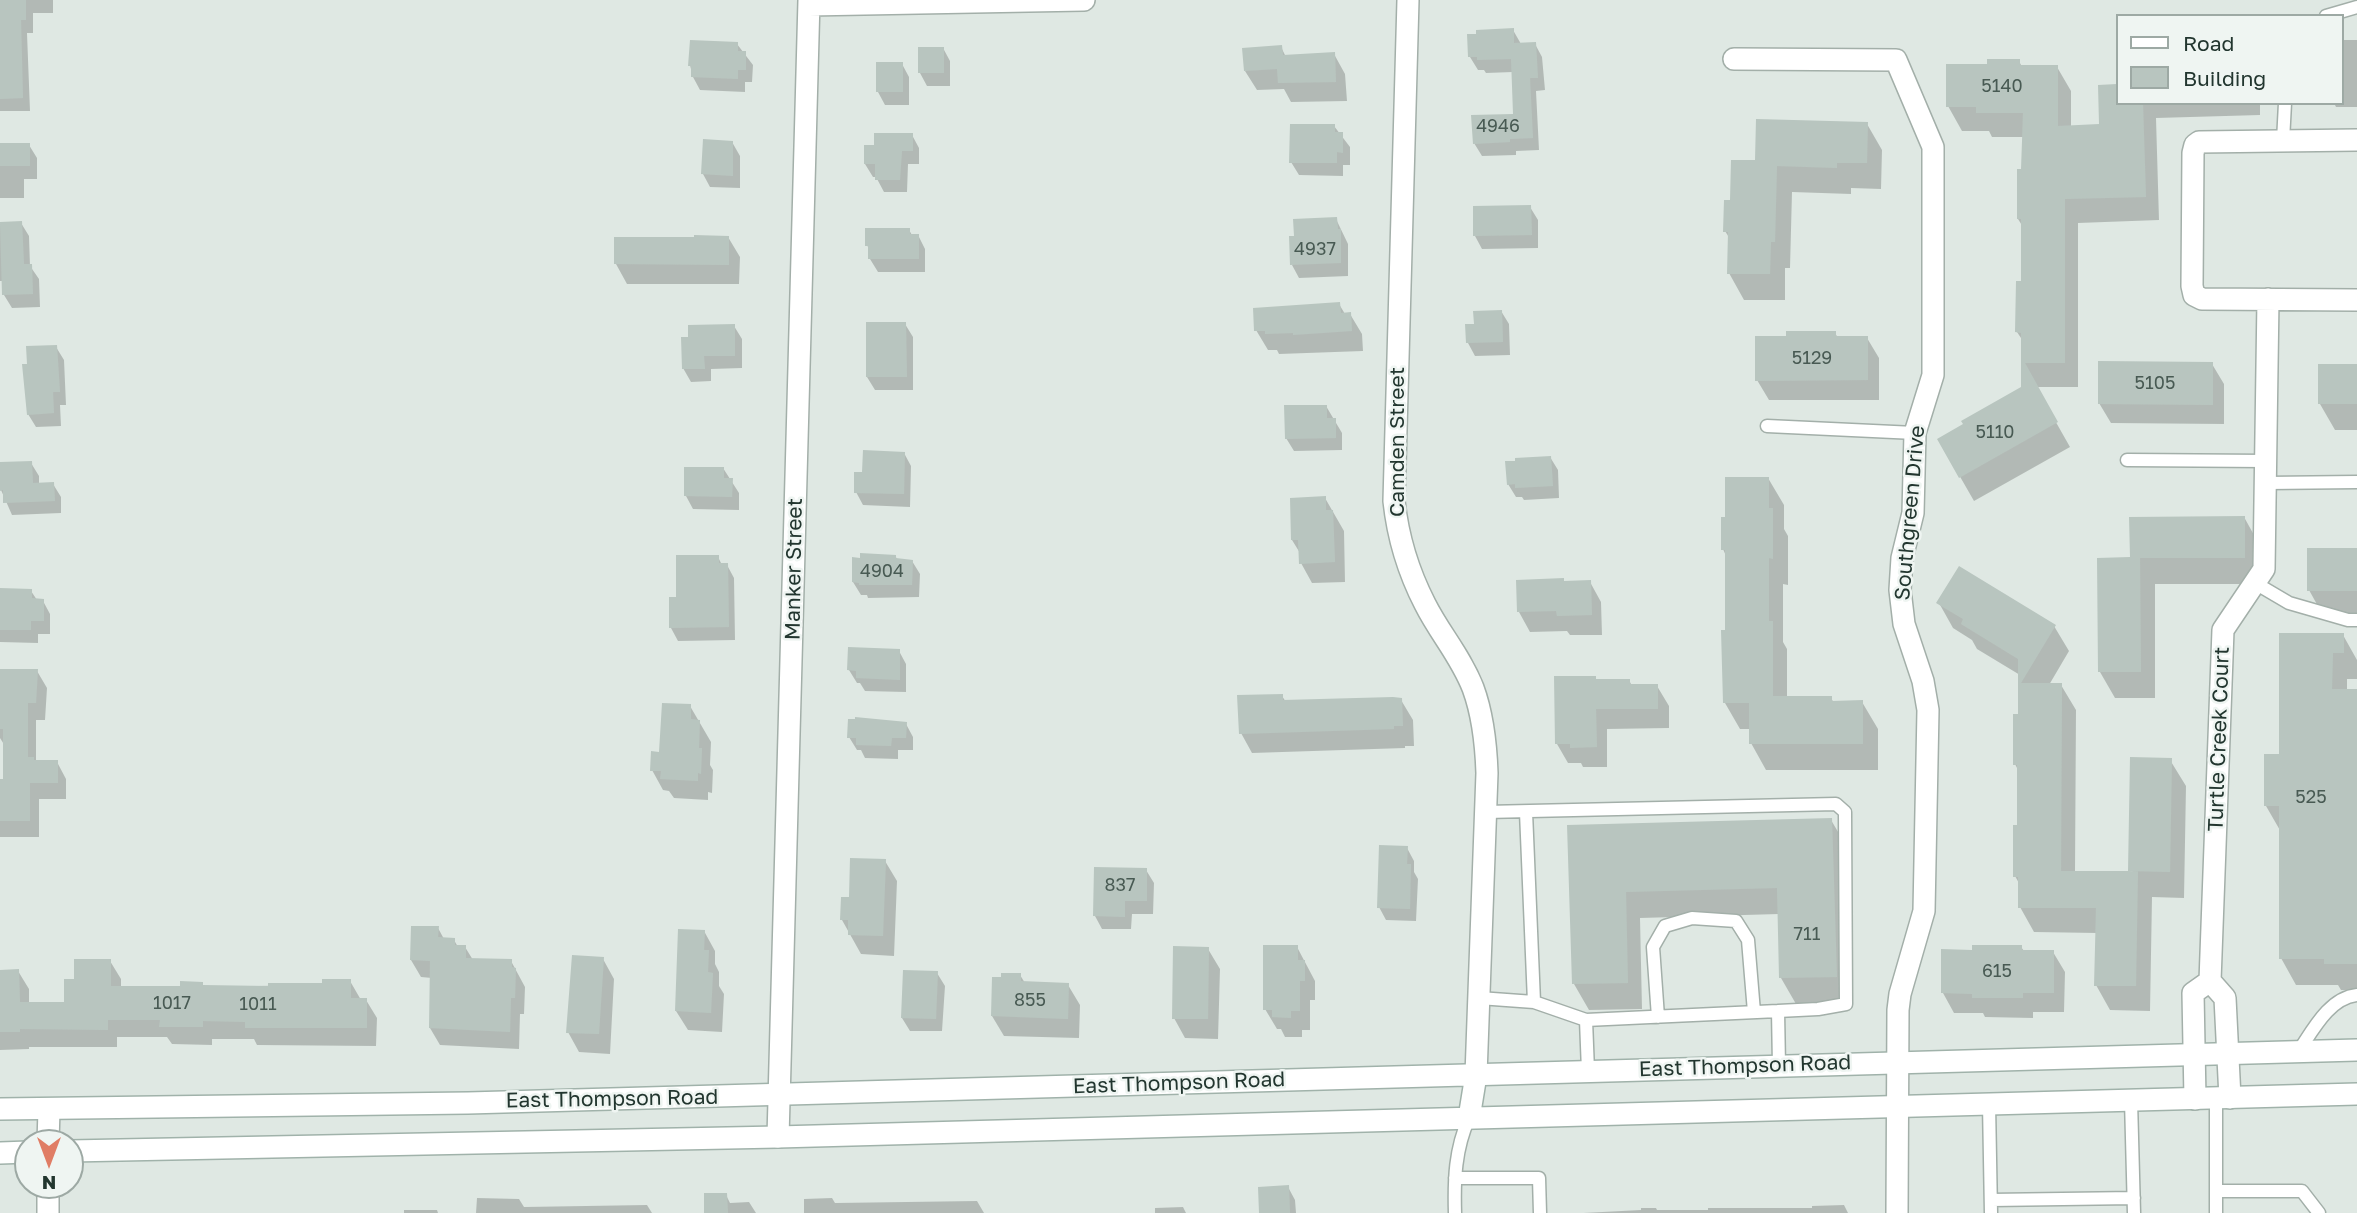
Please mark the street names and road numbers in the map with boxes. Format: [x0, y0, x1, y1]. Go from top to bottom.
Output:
street label: Camden Street [1384, 367, 1410, 517]
street label: Southgreen Drive [1890, 424, 1930, 602]
street label: Manker Street [780, 498, 808, 640]
street label: Turtle Creek Court [2203, 646, 2235, 832]
street label: East Thompson Road [1638, 1050, 1852, 1082]
street label: East Thompson Road [1072, 1067, 1286, 1099]
street label: East Thompson Road [505, 1085, 719, 1113]

